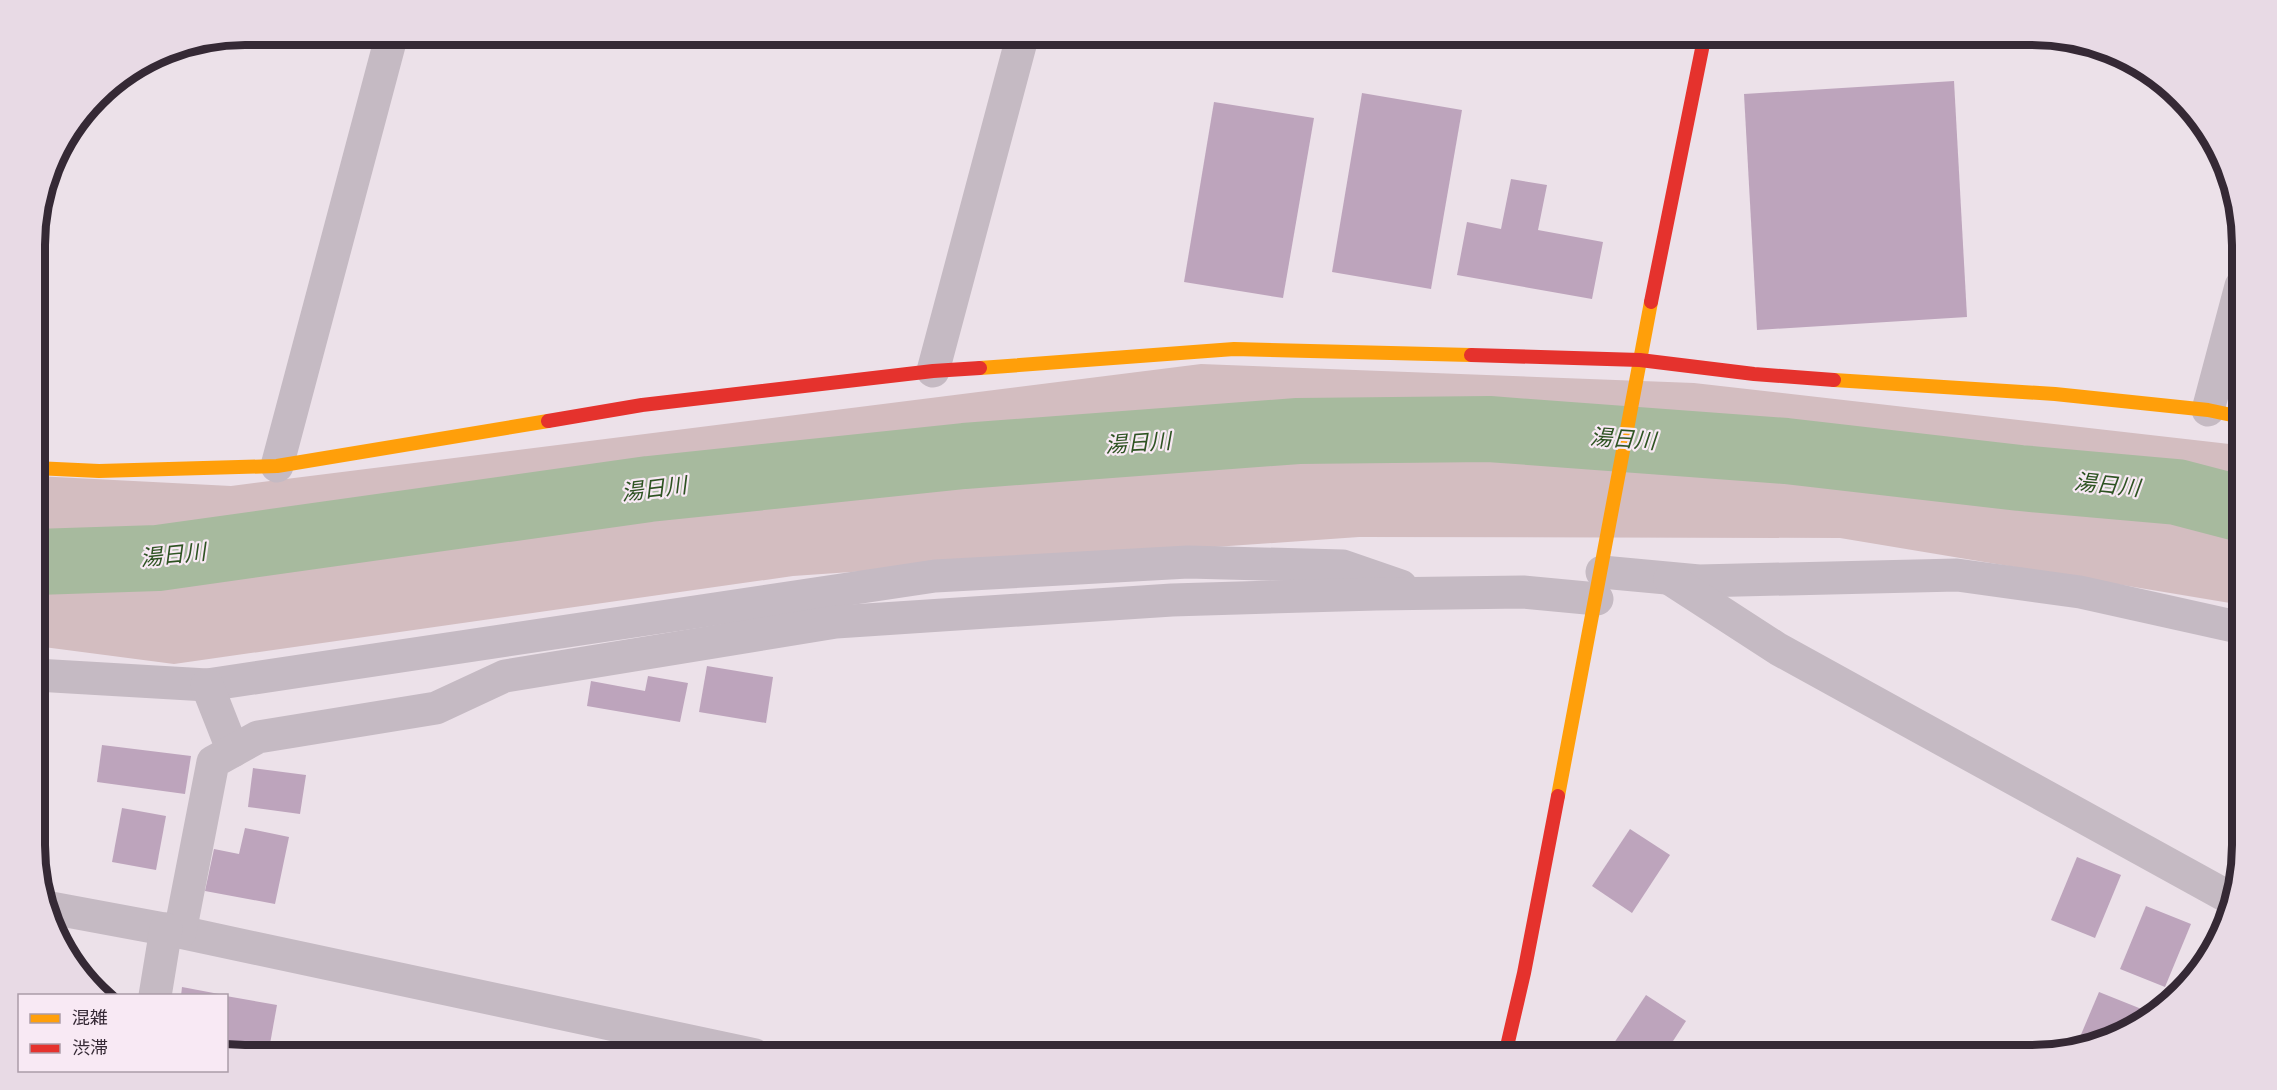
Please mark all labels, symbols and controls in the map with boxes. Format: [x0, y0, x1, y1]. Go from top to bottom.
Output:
water label: 湯日川 [1589, 423, 1659, 455]
water label: 湯日川 [1104, 427, 1174, 459]
water label: 湯日川 [2073, 468, 2143, 502]
water label: 湯日川 [620, 471, 690, 506]
water label: 湯日川 [139, 538, 209, 572]
legend [18, 994, 228, 1072]
text: 混雑 [72, 1007, 108, 1029]
text: 渋滞 [72, 1037, 108, 1059]

